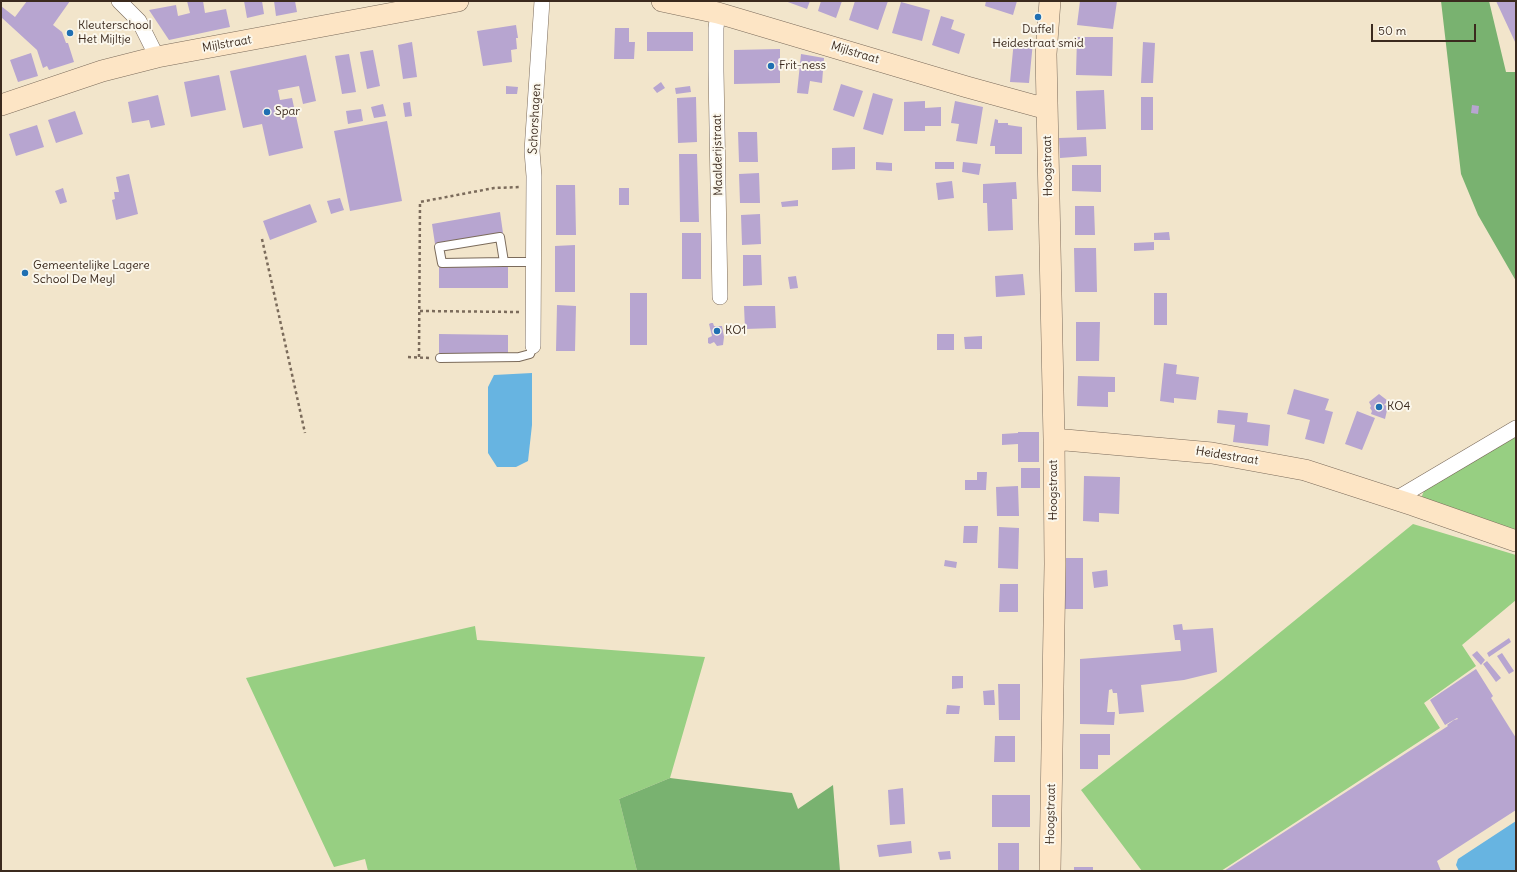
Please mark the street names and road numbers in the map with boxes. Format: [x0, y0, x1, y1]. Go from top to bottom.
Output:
street label: Mijlstraat [201, 33, 253, 55]
street label: Mijlstraat [829, 39, 881, 67]
street label: Schorshagen [526, 83, 544, 155]
street label: Maalderijstraat [710, 114, 726, 196]
street label: Hoogstraat [1040, 135, 1056, 197]
street label: Heidestraat [1195, 444, 1259, 468]
street label: Hoogstraat [1047, 460, 1061, 520]
street label: Hoogstraat [1043, 783, 1059, 845]

